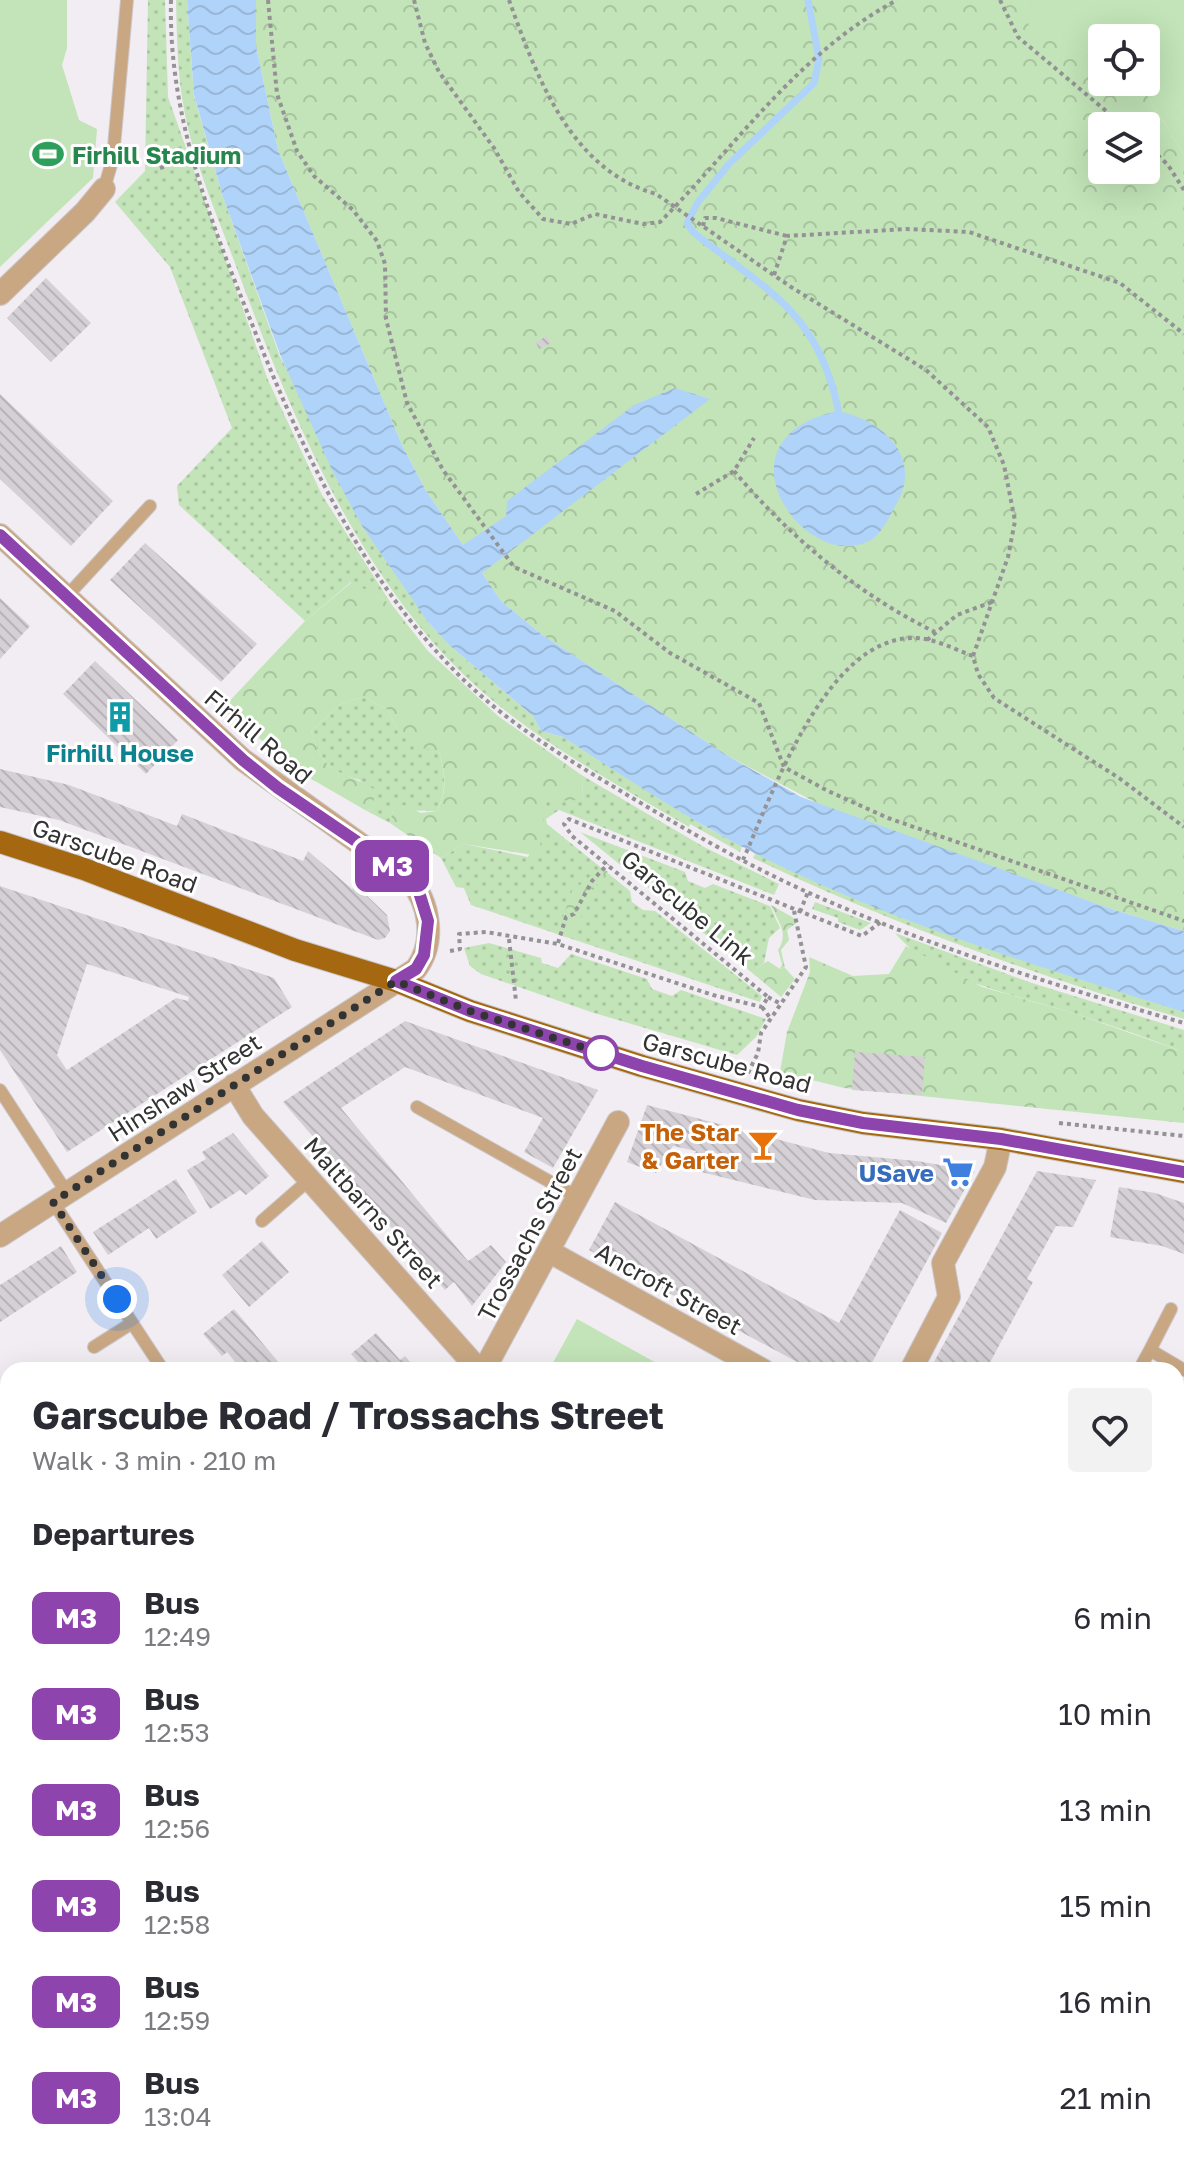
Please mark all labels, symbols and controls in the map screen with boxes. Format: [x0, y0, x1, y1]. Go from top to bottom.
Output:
map controls [1088, 24, 1160, 184]
button: locate [1088, 24, 1160, 96]
button: layers [1088, 112, 1160, 184]
sports icon: Firhill Stadium [31, 137, 65, 171]
place label: Firhill Stadium [72, 140, 241, 169]
street label: Firhill Road [199, 683, 319, 789]
building icon: Firhill House [103, 700, 137, 734]
place label: Firhill House [46, 738, 194, 767]
street label: Garscube Road [28, 812, 202, 898]
line badge: M3 [356, 840, 428, 892]
street label: Garscube Link [616, 843, 760, 971]
text: M3 [371, 849, 413, 882]
street label: Garscube Road [639, 1026, 815, 1098]
street label: Hinshaw Street [102, 1027, 266, 1147]
unlabelled marker [584, 1036, 618, 1070]
place label: The Star & Garter [640, 1117, 739, 1174]
bar icon: The Star & Garter [746, 1128, 780, 1162]
street label: Maltbarns Street [299, 1131, 449, 1293]
street label: Trossachs Street [471, 1142, 587, 1326]
supermarket icon: USave [941, 1155, 975, 1189]
place label: USave [859, 1158, 934, 1187]
street label: Ancroft Street [591, 1236, 747, 1340]
your location [97, 1279, 137, 1319]
button: heart [1068, 1388, 1152, 1472]
text: Garscube Road / Trossachs Street [32, 1392, 664, 1437]
text: Walk · 3 min · 210 m [32, 1445, 276, 1476]
text: Departures [32, 1516, 195, 1552]
text: Bus [144, 1585, 200, 1621]
text: 6 min [1073, 1600, 1152, 1636]
text: M3 [55, 1601, 97, 1634]
text: 12:49 [144, 1621, 211, 1652]
text: Bus [144, 1681, 200, 1717]
text: 10 min [1058, 1696, 1152, 1732]
text: M3 [55, 1697, 97, 1730]
text: 12:53 [144, 1717, 210, 1748]
text: Bus [144, 1777, 200, 1813]
text: 13 min [1059, 1792, 1152, 1828]
text: M3 [55, 1793, 97, 1826]
text: 12:56 [144, 1813, 210, 1844]
text: Bus [144, 1873, 200, 1909]
text: 15 min [1060, 1888, 1152, 1924]
text: M3 [55, 1889, 97, 1922]
text: 12:58 [144, 1909, 210, 1940]
text: Bus [144, 1969, 200, 2005]
text: 16 min [1059, 1984, 1152, 2020]
text: M3 [55, 1985, 97, 2018]
text: 12:59 [144, 2005, 210, 2036]
text: Bus [144, 2065, 200, 2101]
text: 21 min [1060, 2080, 1152, 2116]
text: M3 [55, 2081, 97, 2114]
text: 13:04 [144, 2101, 212, 2132]

